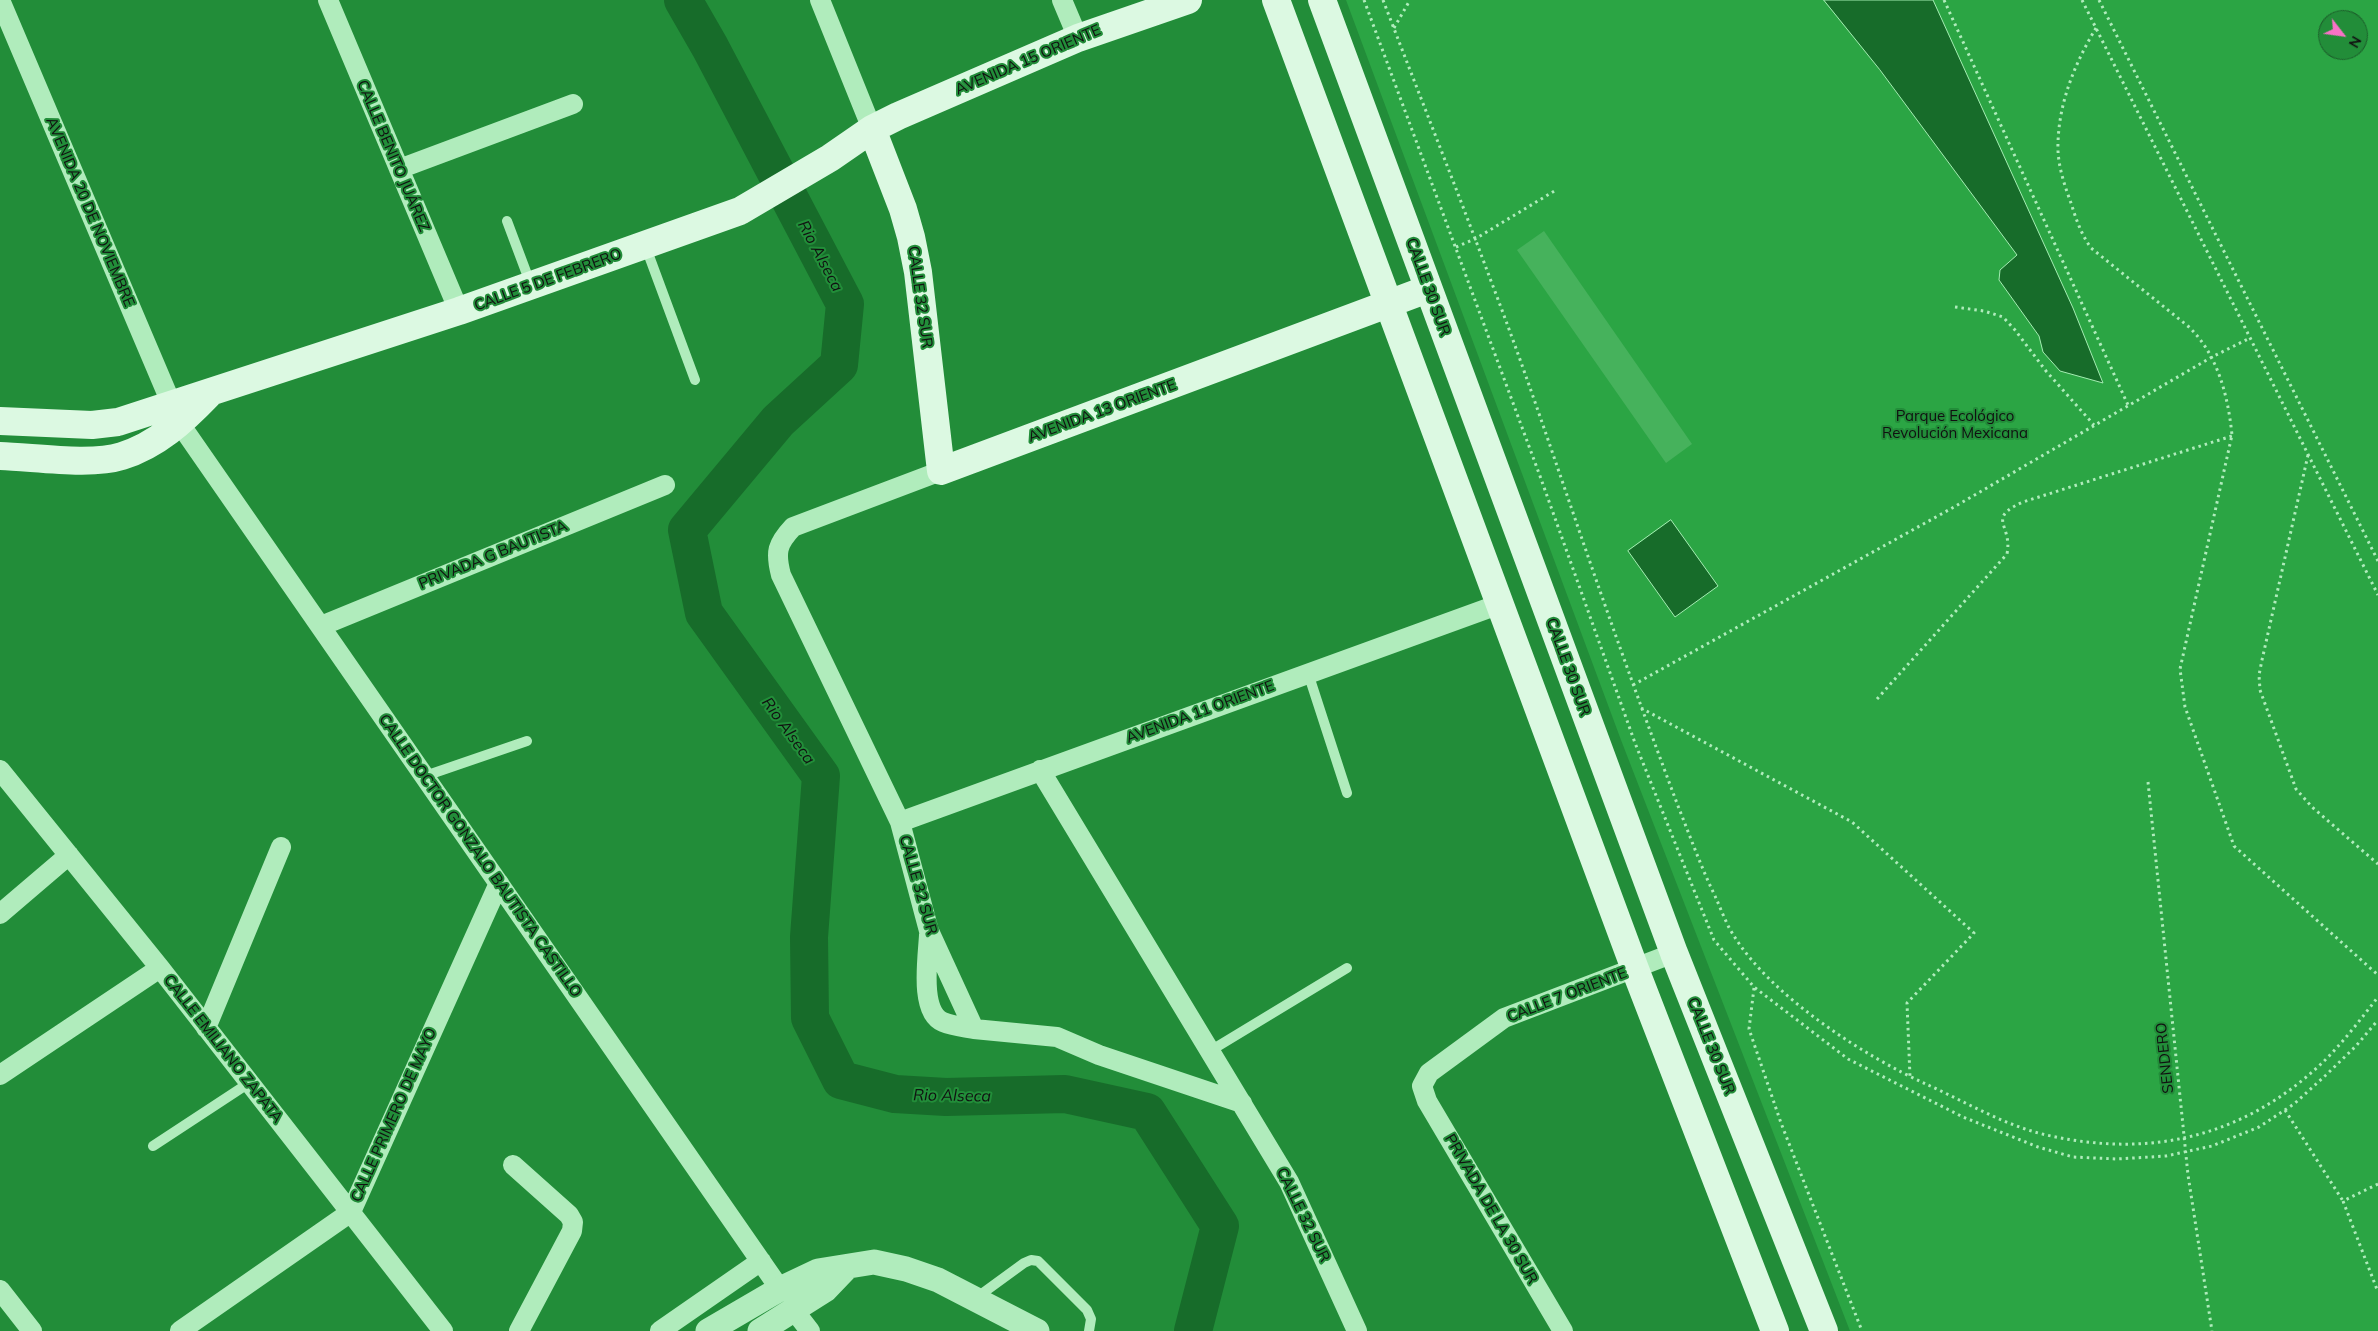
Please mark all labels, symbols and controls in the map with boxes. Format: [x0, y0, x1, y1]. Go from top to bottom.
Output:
north arrow [2318, 10, 2368, 60]
street label: AVENIDA 15 ORIENTE [953, 21, 1103, 99]
text: N [2345, 33, 2366, 51]
street label: CALLE BENITO JUÁREZ [353, 77, 433, 235]
street label: AVENIDA 20 DE NOVIEMBRE [42, 114, 138, 310]
water label: Rio Alseca [793, 217, 847, 295]
street label: CALLE 30 SUR [1402, 236, 1454, 338]
street label: CALLE 5 DE FEBRERO [472, 245, 624, 315]
street label: CALLE 32 SUR [904, 245, 936, 349]
street label: AVENIDA 13 ORIENTE [1026, 376, 1178, 446]
park label: Parque Ecológico Revolución Mexicana [1882, 407, 2028, 442]
street label: PRIVADA G BAUTISTA [416, 517, 570, 593]
street label: CALLE 30 SUR [1542, 616, 1594, 718]
street label: AVENIDA 11 ORIENTE [1124, 677, 1276, 747]
water label: Rio Alseca [757, 694, 819, 768]
street label: CALLE DOCTOR GONZALO BAUTISTA CASTILLO [375, 711, 585, 1001]
street label: CALLE 32 SUR [895, 833, 941, 937]
street label: CALLE 7 ORIENTE [1505, 964, 1629, 1026]
street label: CALLE EMILIANO ZAPATA [160, 971, 286, 1127]
street label: CALLE 30 SUR [1683, 995, 1739, 1097]
street label: SENDERO [2152, 1022, 2178, 1094]
street label: CALLE PRIMERO DE MAYO [347, 1025, 441, 1205]
water label: Rio Alseca [913, 1086, 991, 1106]
street label: PRIVADA DE LA 30 SUR [1441, 1131, 1541, 1287]
street label: CALLE 32 SUR [1272, 1165, 1334, 1265]

